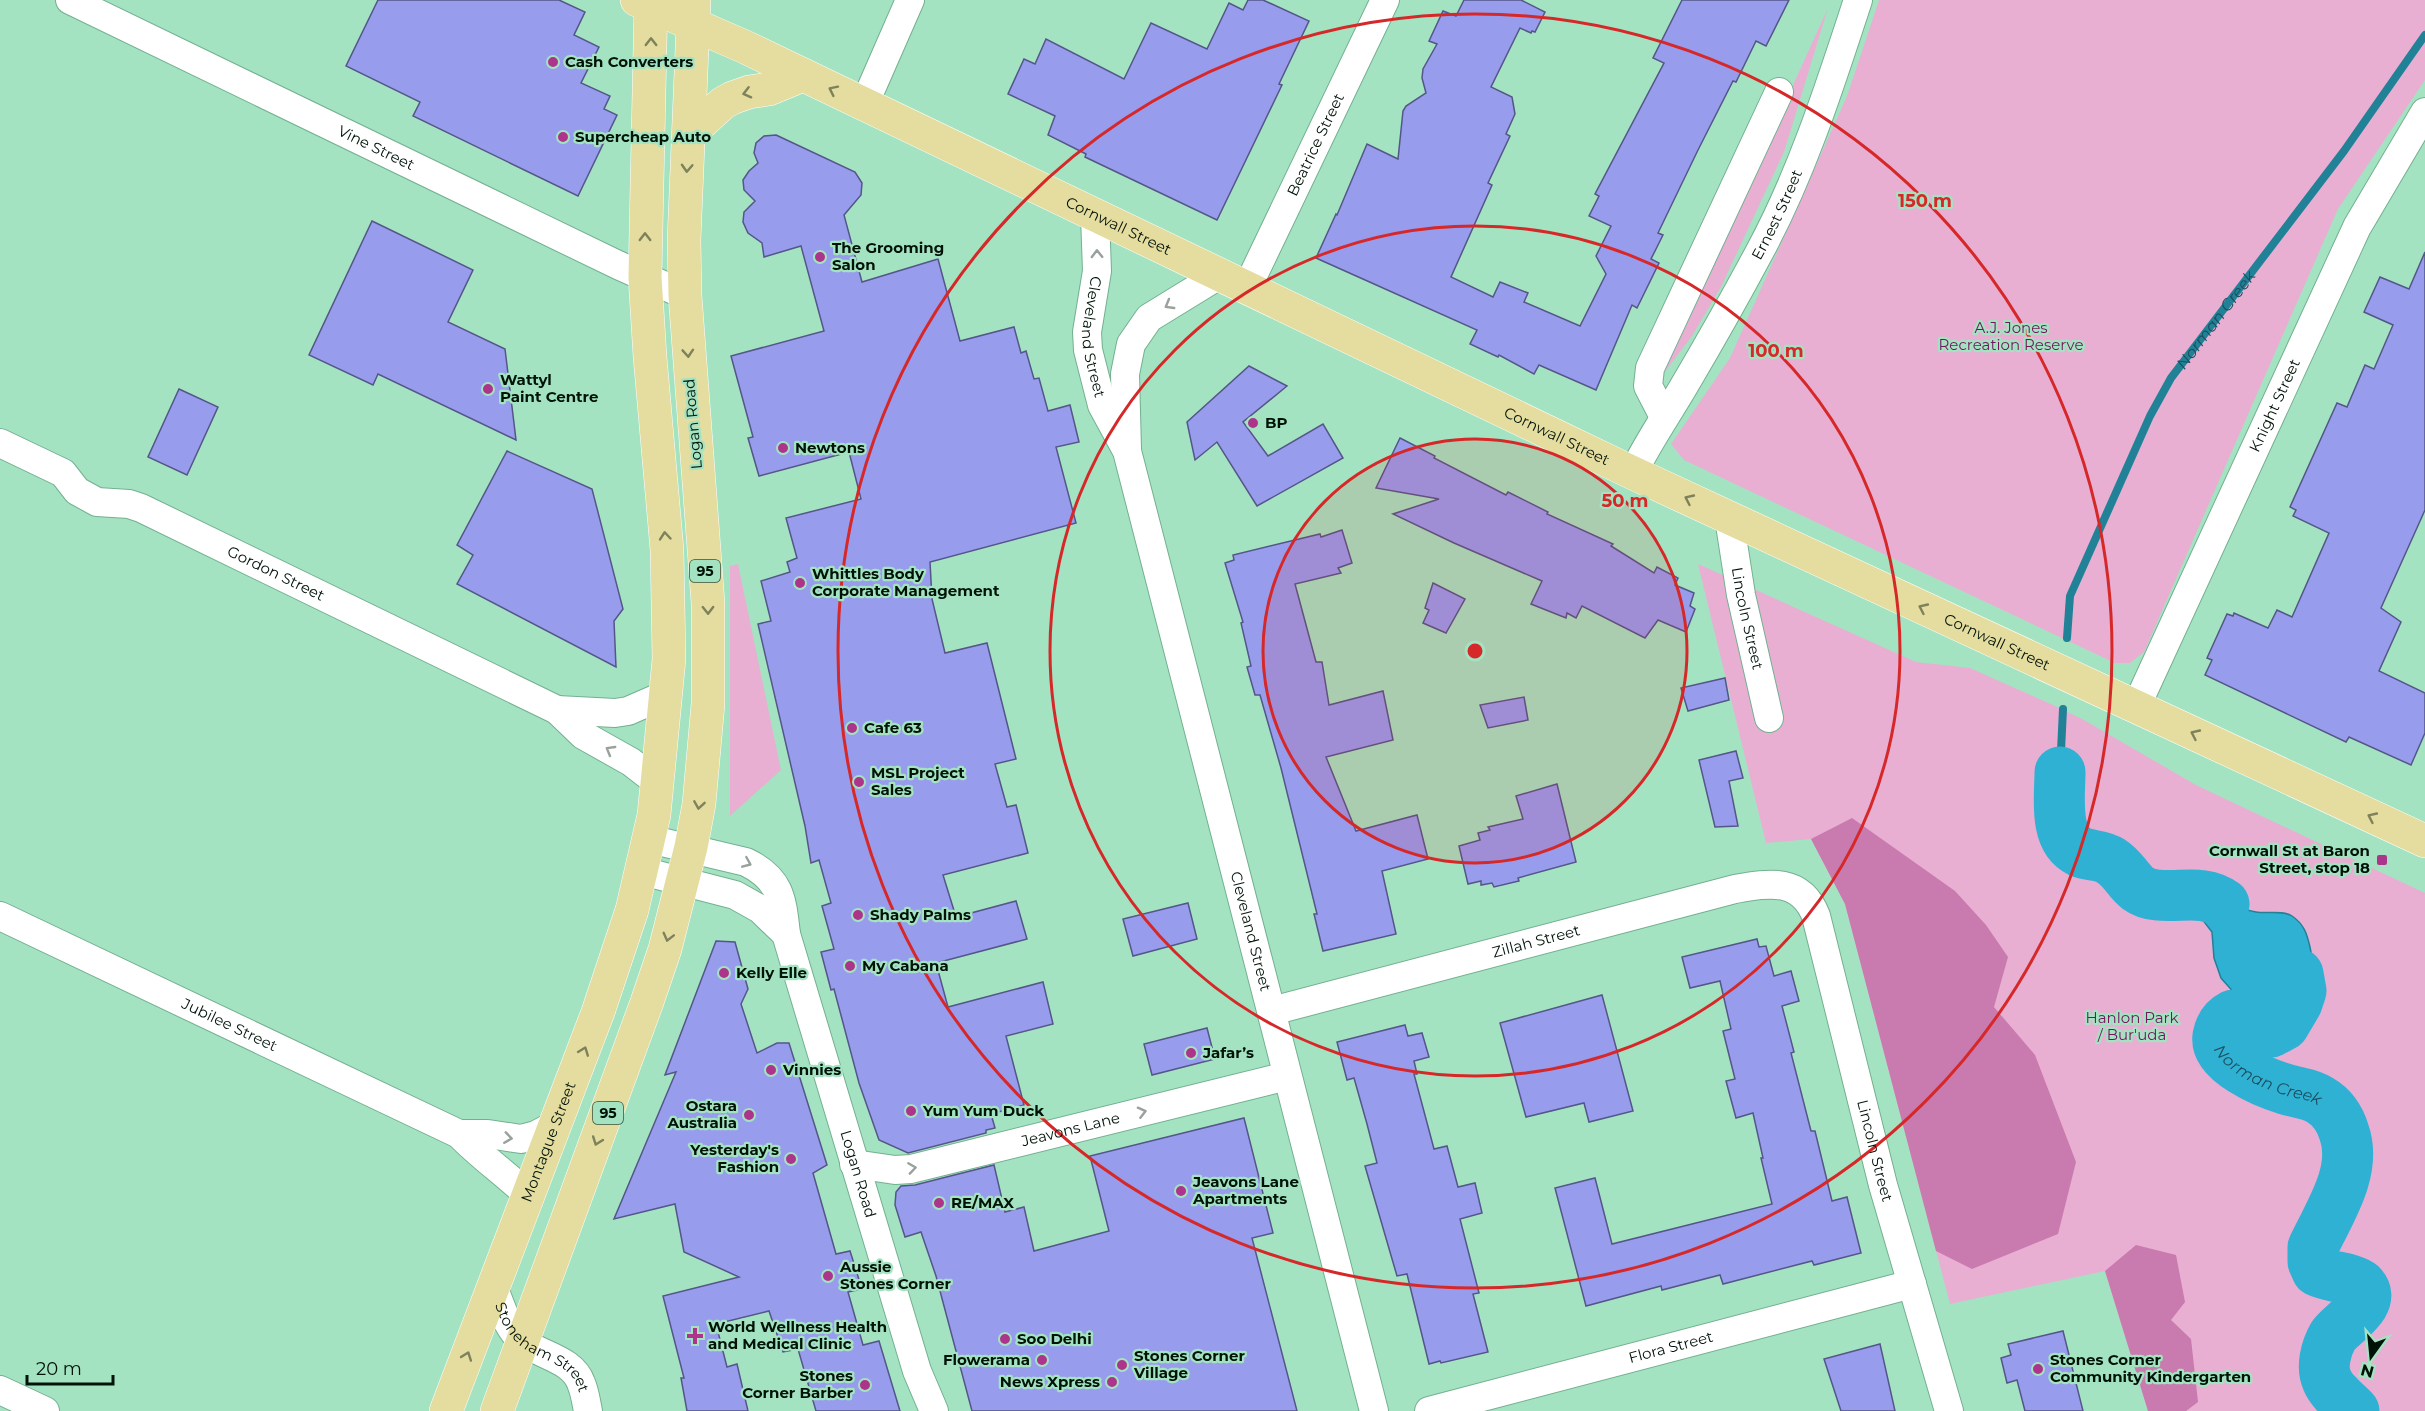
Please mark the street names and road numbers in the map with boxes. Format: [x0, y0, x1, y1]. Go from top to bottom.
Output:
street label: Beatrice Street [1283, 90, 1348, 199]
street label: Vine Street [335, 121, 418, 174]
street label: Ernest Street [1747, 166, 1806, 263]
street label: Cornwall Street [1063, 192, 1175, 259]
street label: Cleveland Street [1078, 275, 1110, 399]
street label: Knight Street [2245, 356, 2304, 455]
street label: Logan Road [679, 378, 706, 470]
street label: Cornwall Street [1501, 403, 1613, 469]
street label: Gordon Street [224, 541, 328, 605]
road number: 95 [690, 560, 720, 582]
street label: Lincoln Street [1728, 566, 1768, 671]
street label: Cornwall Street [1941, 609, 2053, 674]
street label: Cleveland Street [1227, 869, 1276, 993]
street label: Zillah Street [1490, 920, 1582, 962]
street label: Jubilee Street [178, 993, 280, 1055]
street label: Montague Street [517, 1079, 580, 1205]
street label: Lincoln Street [1853, 1098, 1897, 1204]
road number: 95 [593, 1102, 623, 1124]
street label: Jeavons Lane [1018, 1108, 1122, 1151]
street label: Logan Road [836, 1128, 881, 1220]
street label: Stoneham Street [491, 1299, 594, 1394]
street label: Flora Street [1626, 1327, 1715, 1367]

